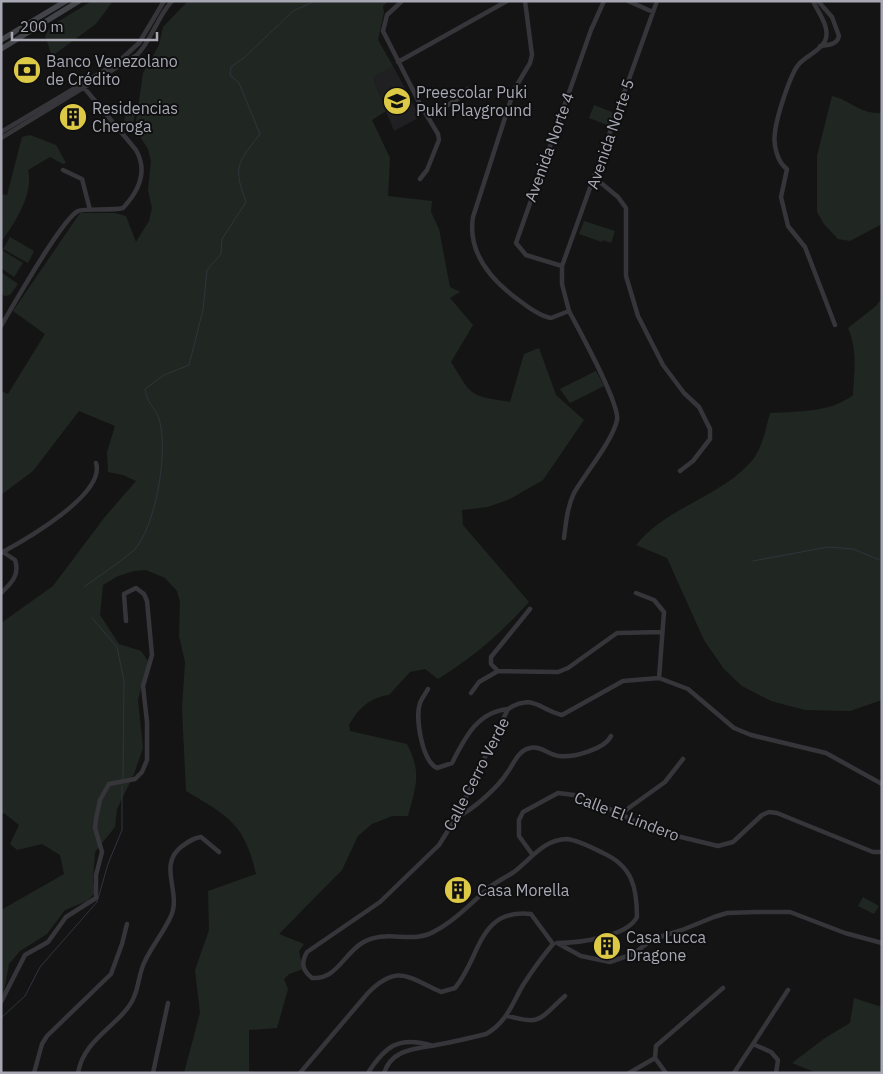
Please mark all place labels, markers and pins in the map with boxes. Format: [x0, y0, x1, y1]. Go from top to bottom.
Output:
place label: Banco Venezolano de Crédito [46, 51, 178, 89]
bank icon: Banco Venezolano de Crédito [12, 55, 42, 85]
place label: Preescolar Puki Puki Playground [416, 82, 532, 120]
school or university icon: Preescolar Puki Puki Playground [382, 86, 412, 116]
place label: Residencias Cheroga [92, 98, 178, 136]
building icon: Residencias Cheroga [58, 102, 88, 132]
building icon: Casa Morella [443, 875, 473, 905]
place label: Casa Morella [477, 880, 570, 900]
place label: Casa Lucca Dragone [626, 927, 707, 965]
building icon: Casa Lucca Dragone [592, 931, 622, 961]

